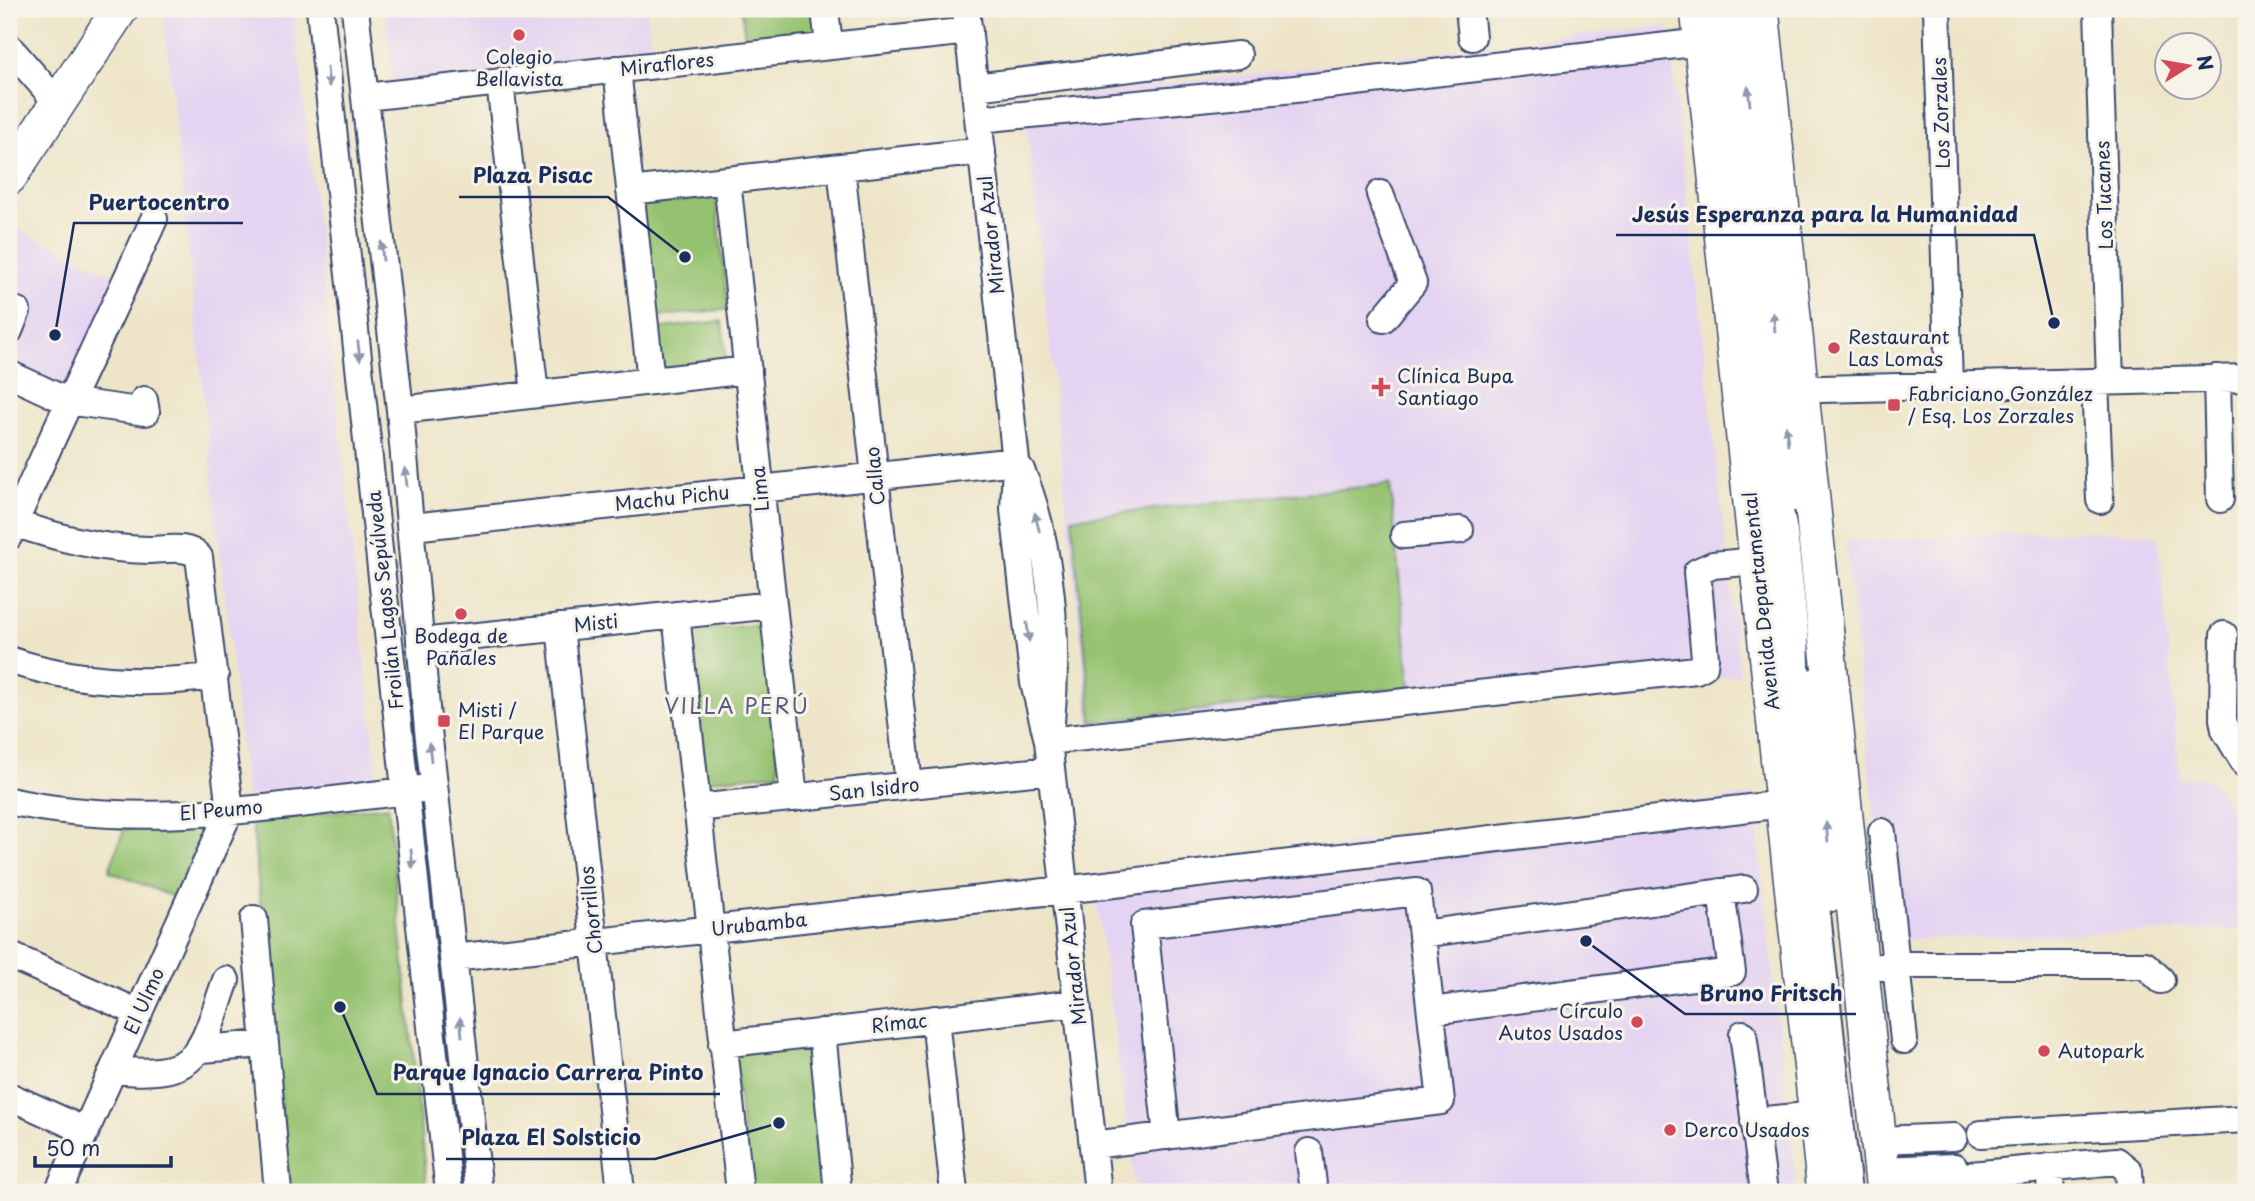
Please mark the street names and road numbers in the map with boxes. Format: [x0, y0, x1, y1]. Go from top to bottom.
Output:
street label: Miraflores [618, 44, 715, 82]
street label: Los Zorzales [1924, 57, 1956, 169]
street label: Los Tucanes [2087, 140, 2119, 250]
street label: Mirador Azul [970, 174, 1010, 296]
street label: Callao [857, 445, 891, 507]
street label: Lima [743, 465, 775, 513]
street label: Machu Pichu [613, 477, 731, 517]
street label: Froilán Lagos Sepúlveda [359, 489, 409, 711]
street label: Avenida Departamental [1735, 490, 1785, 712]
street label: Misti [572, 606, 620, 638]
street label: San Isidro [827, 769, 921, 807]
street label: El Peumo [178, 791, 264, 827]
street label: Chorrillos [571, 865, 609, 956]
street label: Urubamba [710, 904, 808, 942]
street label: Mirador Azul [1052, 905, 1092, 1027]
street label: El Ulmo [116, 963, 170, 1039]
street label: Rímac [870, 1005, 928, 1039]

